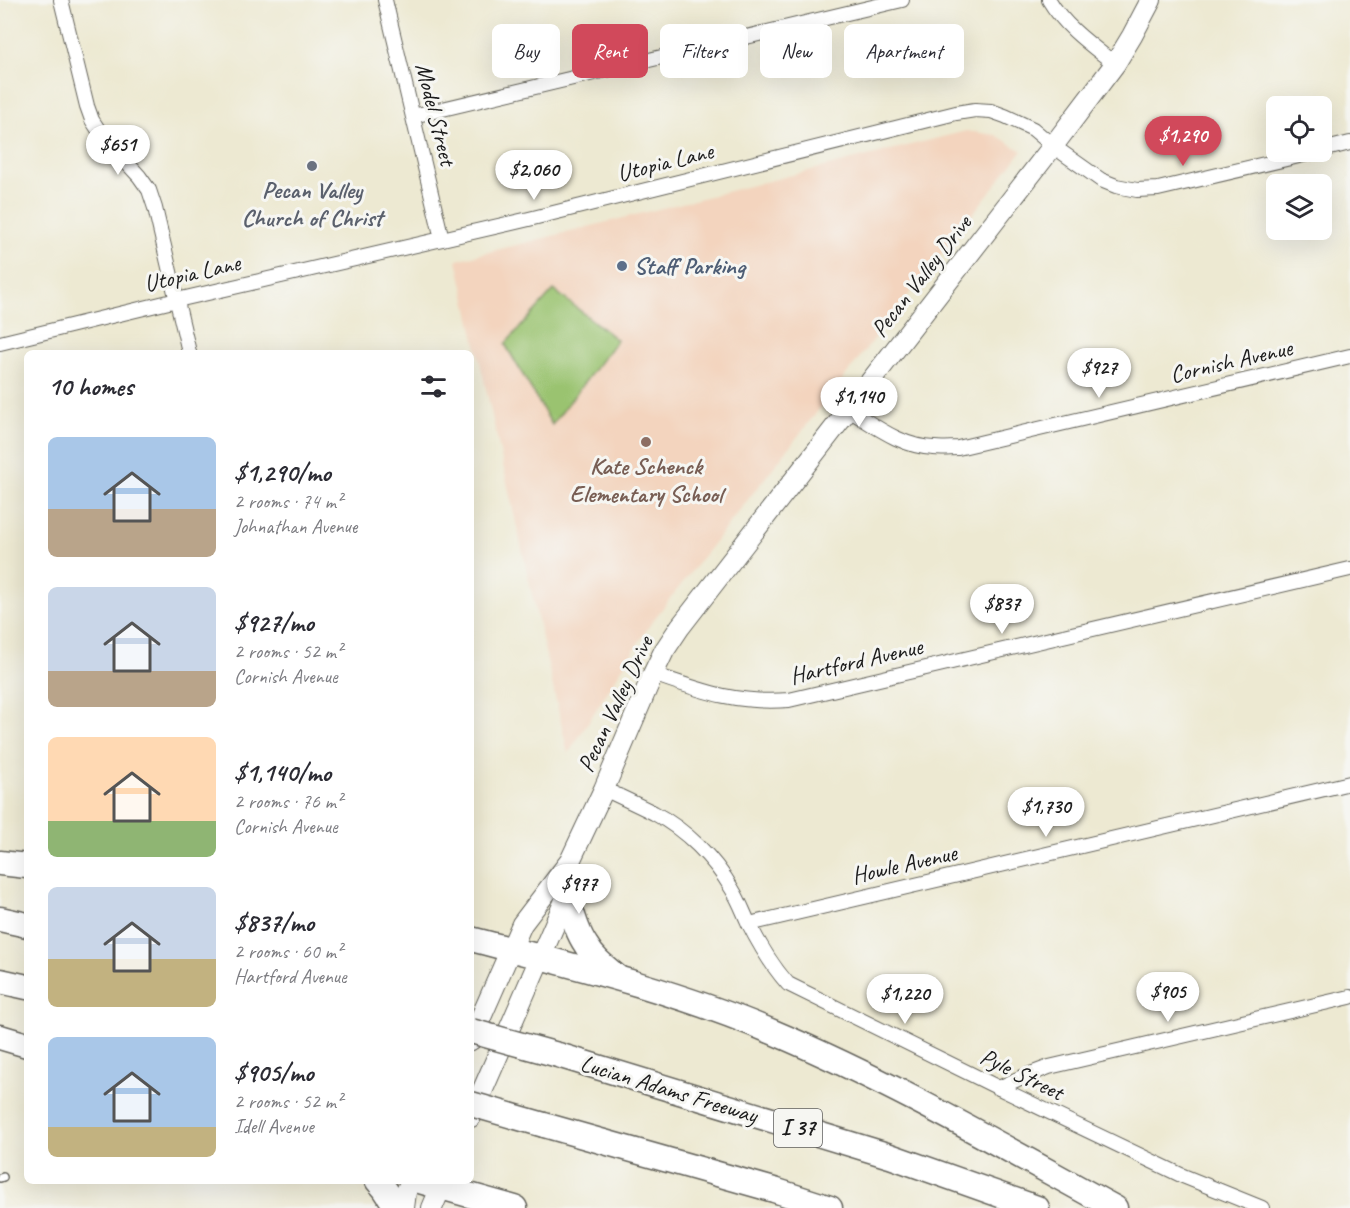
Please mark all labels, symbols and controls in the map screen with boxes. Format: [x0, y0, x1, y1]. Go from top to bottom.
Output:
chip: Buy [492, 24, 560, 78]
chip: Rent [572, 24, 648, 78]
chip: Filters [660, 24, 748, 78]
chip: New [760, 24, 832, 78]
chip: Apartment [844, 24, 964, 78]
street label: Model Street [409, 60, 464, 170]
map controls [1266, 96, 1332, 240]
button: locate [1266, 96, 1332, 162]
pin: $1,290 [1134, 116, 1232, 167]
text: $1,290 [1159, 123, 1207, 148]
pin: $651 [82, 125, 154, 176]
text: $651 [100, 132, 136, 157]
street label: Utopia Lane [614, 135, 718, 188]
pin: $2,060 [485, 150, 583, 201]
text: $2,060 [509, 157, 559, 182]
marker: Pecan Valley Church of Christ [305, 159, 319, 173]
button: layers [1266, 174, 1332, 240]
place label: Pecan Valley Church of Christ [242, 175, 386, 233]
street label: Pecan Valley Drive [864, 207, 979, 343]
street label: Utopia Lane [141, 247, 245, 299]
place label: Staff Parking [634, 251, 747, 281]
marker: Staff Parking [615, 259, 629, 273]
street label: Cornish Avenue [1167, 332, 1297, 390]
pin: $927 [1063, 348, 1135, 399]
text: $927 [1081, 355, 1117, 380]
text: 10 homes [48, 370, 133, 403]
icon: filters [417, 370, 450, 403]
pin: $1,140 [810, 377, 908, 428]
text: $1,140 [835, 384, 883, 409]
marker: Kate Schenck Elementary School [639, 435, 653, 449]
place label: Kate Schenck Elementary School [570, 451, 727, 509]
text: $1,290/mo [234, 456, 331, 489]
icon: home [96, 461, 168, 533]
text: 2 rooms · 74 m² [234, 489, 342, 514]
text: Johnathan Avenue [234, 514, 357, 539]
pin: $837 [966, 584, 1038, 635]
text: $837 [984, 591, 1020, 616]
text: $927/mo [234, 606, 314, 639]
icon: home [96, 611, 168, 683]
street label: Pecan Valley Drive [570, 629, 660, 777]
street label: Hartford Avenue [787, 631, 927, 691]
text: 2 rooms · 52 m² [234, 639, 342, 664]
text: Cornish Avenue [234, 664, 337, 689]
text: $1,140/mo [234, 756, 331, 789]
icon: home [96, 761, 168, 833]
pin: $1,730 [997, 787, 1095, 838]
text: 2 rooms · 76 m² [234, 789, 342, 814]
text: $1,730 [1022, 794, 1070, 819]
text: Cornish Avenue [234, 814, 337, 839]
street label: Howle Avenue [849, 837, 962, 891]
pin: $977 [543, 864, 615, 915]
text: $977 [561, 871, 597, 896]
text: $837/mo [234, 906, 314, 939]
icon: home [96, 911, 168, 983]
text: 2 rooms · 60 m² [234, 939, 342, 964]
text: Hartford Avenue [234, 964, 346, 989]
pin: $905 [1132, 972, 1204, 1023]
pin: $1,220 [856, 974, 954, 1025]
text: $905 [1150, 979, 1186, 1004]
text: $1,220 [881, 981, 929, 1006]
street label: Pyle Street [976, 1041, 1070, 1108]
street label: Lucian Adams Freeway [577, 1048, 763, 1131]
text: $905/mo [234, 1056, 313, 1089]
icon: home [96, 1061, 168, 1133]
text: 2 rooms · 52 m² [234, 1089, 342, 1114]
road number: I 37 [774, 1109, 822, 1147]
text: Idell Avenue [234, 1114, 314, 1139]

